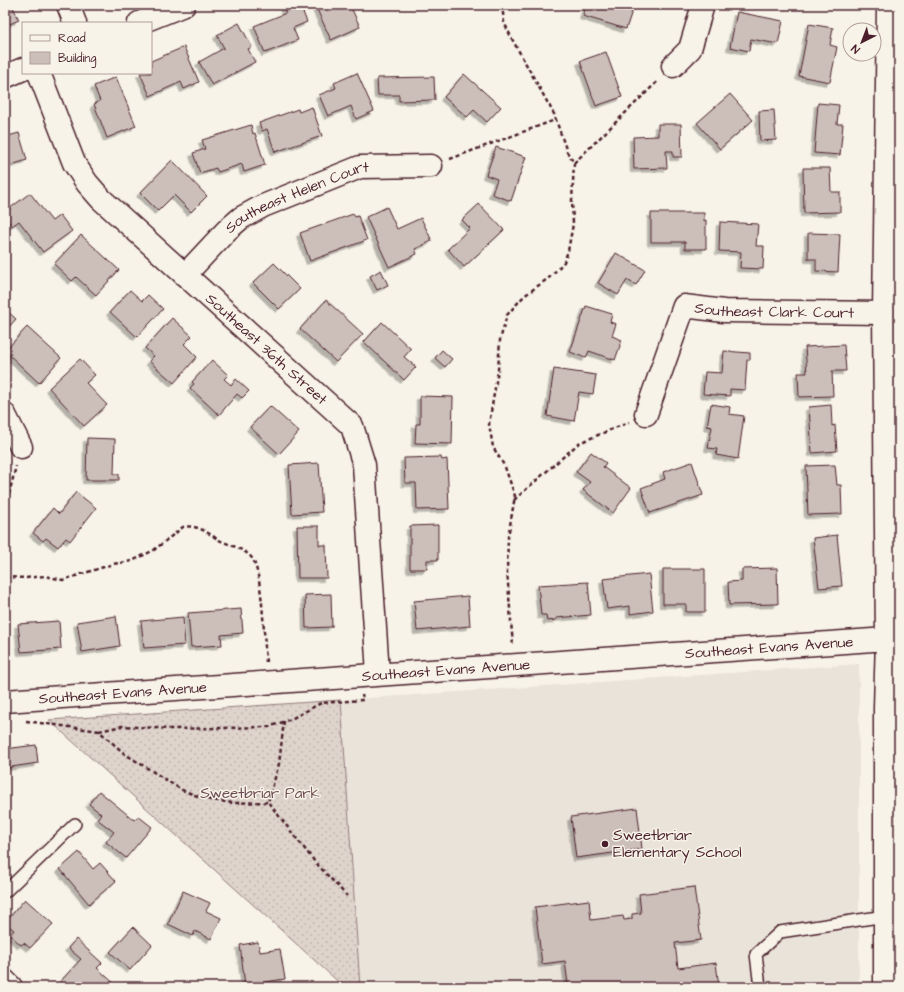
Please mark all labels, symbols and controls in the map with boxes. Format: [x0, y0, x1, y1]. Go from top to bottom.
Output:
legend [22, 22, 152, 74]
north arrow [842, 22, 882, 62]
text: Road [58, 30, 86, 47]
text: N [848, 41, 863, 57]
text: Building [58, 50, 96, 68]
street label: Southeast Helen Court [220, 157, 369, 238]
street label: Southeast 36th Street [201, 289, 332, 410]
street label: Southeast Clark Court [693, 297, 854, 324]
street label: Southeast Evans Avenue [684, 631, 854, 664]
street label: Southeast Evans Avenue [361, 654, 531, 687]
street label: Southeast Evans Avenue [38, 677, 208, 710]
park label: Sweetbriar Park [200, 783, 320, 804]
place label: Sweetbriar Elementary School [613, 825, 742, 864]
marker: Sweetbriar Elementary School [600, 839, 610, 849]

